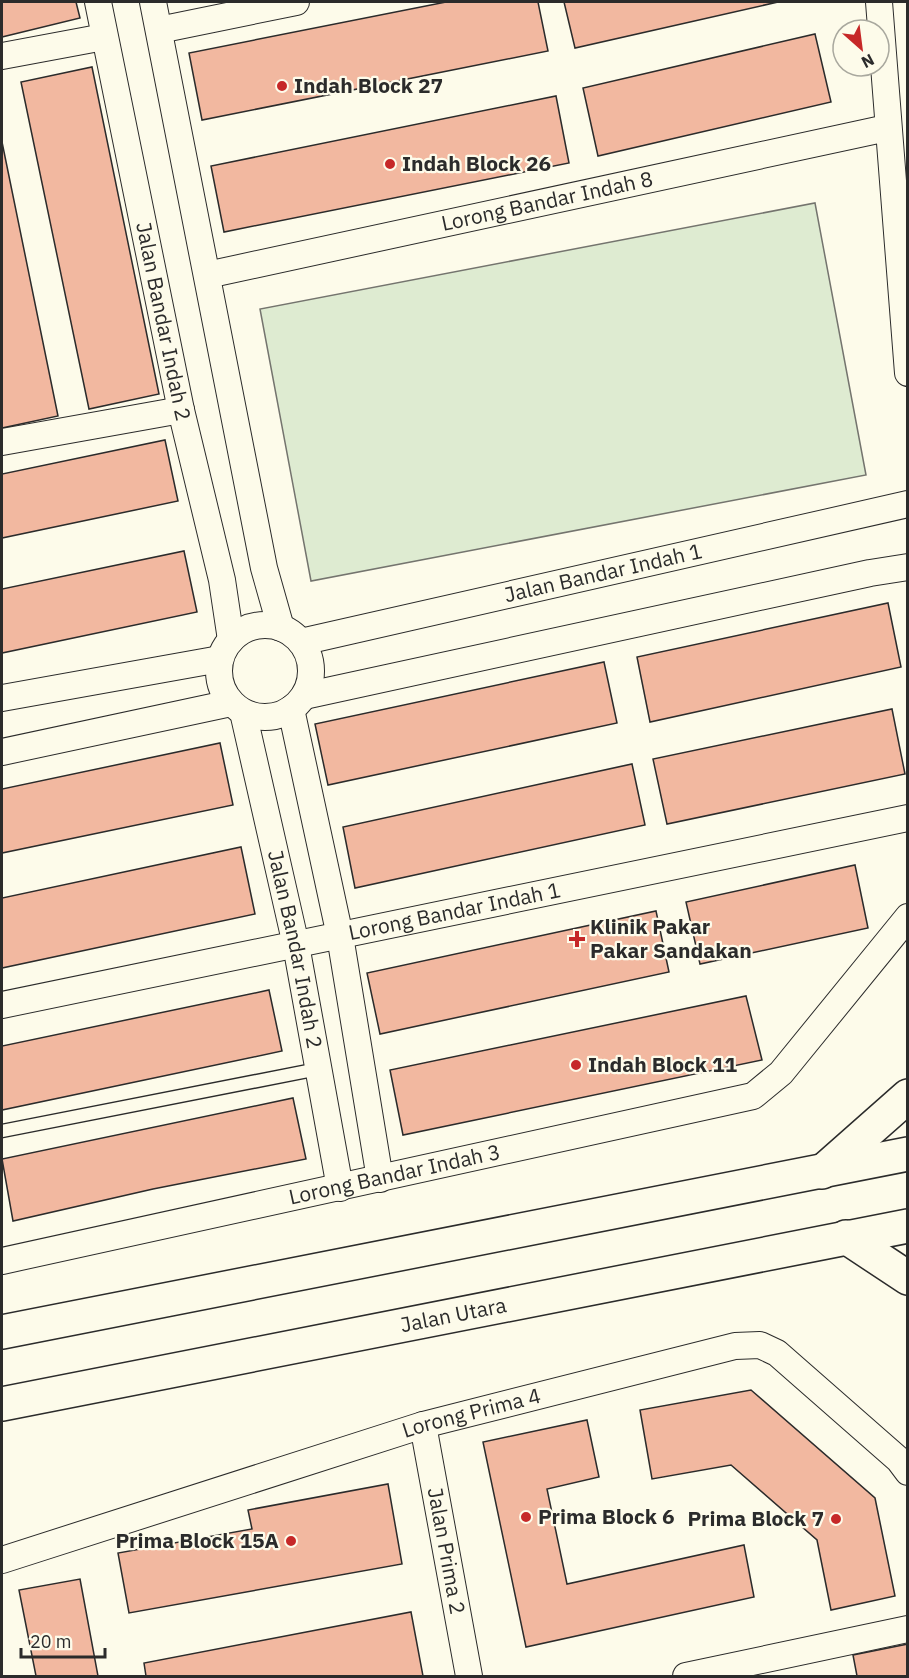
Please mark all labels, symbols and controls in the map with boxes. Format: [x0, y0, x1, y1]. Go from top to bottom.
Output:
north arrow [831, 18, 891, 78]
text: N [858, 50, 878, 73]
place label: Indah Block 27 [294, 71, 443, 99]
marker: Indah Block 27 [275, 79, 289, 93]
place label: Indah Block 26 [402, 149, 551, 177]
marker: Indah Block 26 [383, 157, 397, 171]
street label: Lorong Bandar Indah 8 [439, 164, 655, 237]
street label: Jalan Bandar Indah 2 [130, 219, 198, 423]
street label: Jalan Bandar Indah 1 [501, 536, 705, 608]
street label: Jalan Bandar Indah 2 [262, 847, 329, 1051]
street label: Lorong Bandar Indah 1 [346, 875, 563, 946]
place label: Klinik Pakar Pakar Sandakan [590, 912, 752, 964]
marker: Klinik Pakar Pakar Sandakan [568, 930, 586, 948]
place label: Indah Block 11 [588, 1050, 738, 1078]
marker: Indah Block 11 [569, 1058, 583, 1072]
street label: Lorong Bandar Indah 3 [286, 1137, 503, 1211]
street label: Jalan Utara [398, 1290, 509, 1338]
street label: Lorong Prima 4 [398, 1381, 543, 1444]
street label: Jalan Prima 2 [422, 1485, 472, 1616]
place label: Prima Block 6 [538, 1502, 674, 1530]
place label: Prima Block 7 [688, 1504, 824, 1532]
marker: Prima Block 6 [519, 1510, 533, 1524]
marker: Prima Block 7 [829, 1512, 843, 1526]
place label: Prima Block 15A [116, 1526, 279, 1554]
marker: Prima Block 15A [284, 1534, 298, 1548]
scale bar [21, 1621, 105, 1659]
text: 20 m [30, 1630, 72, 1653]

